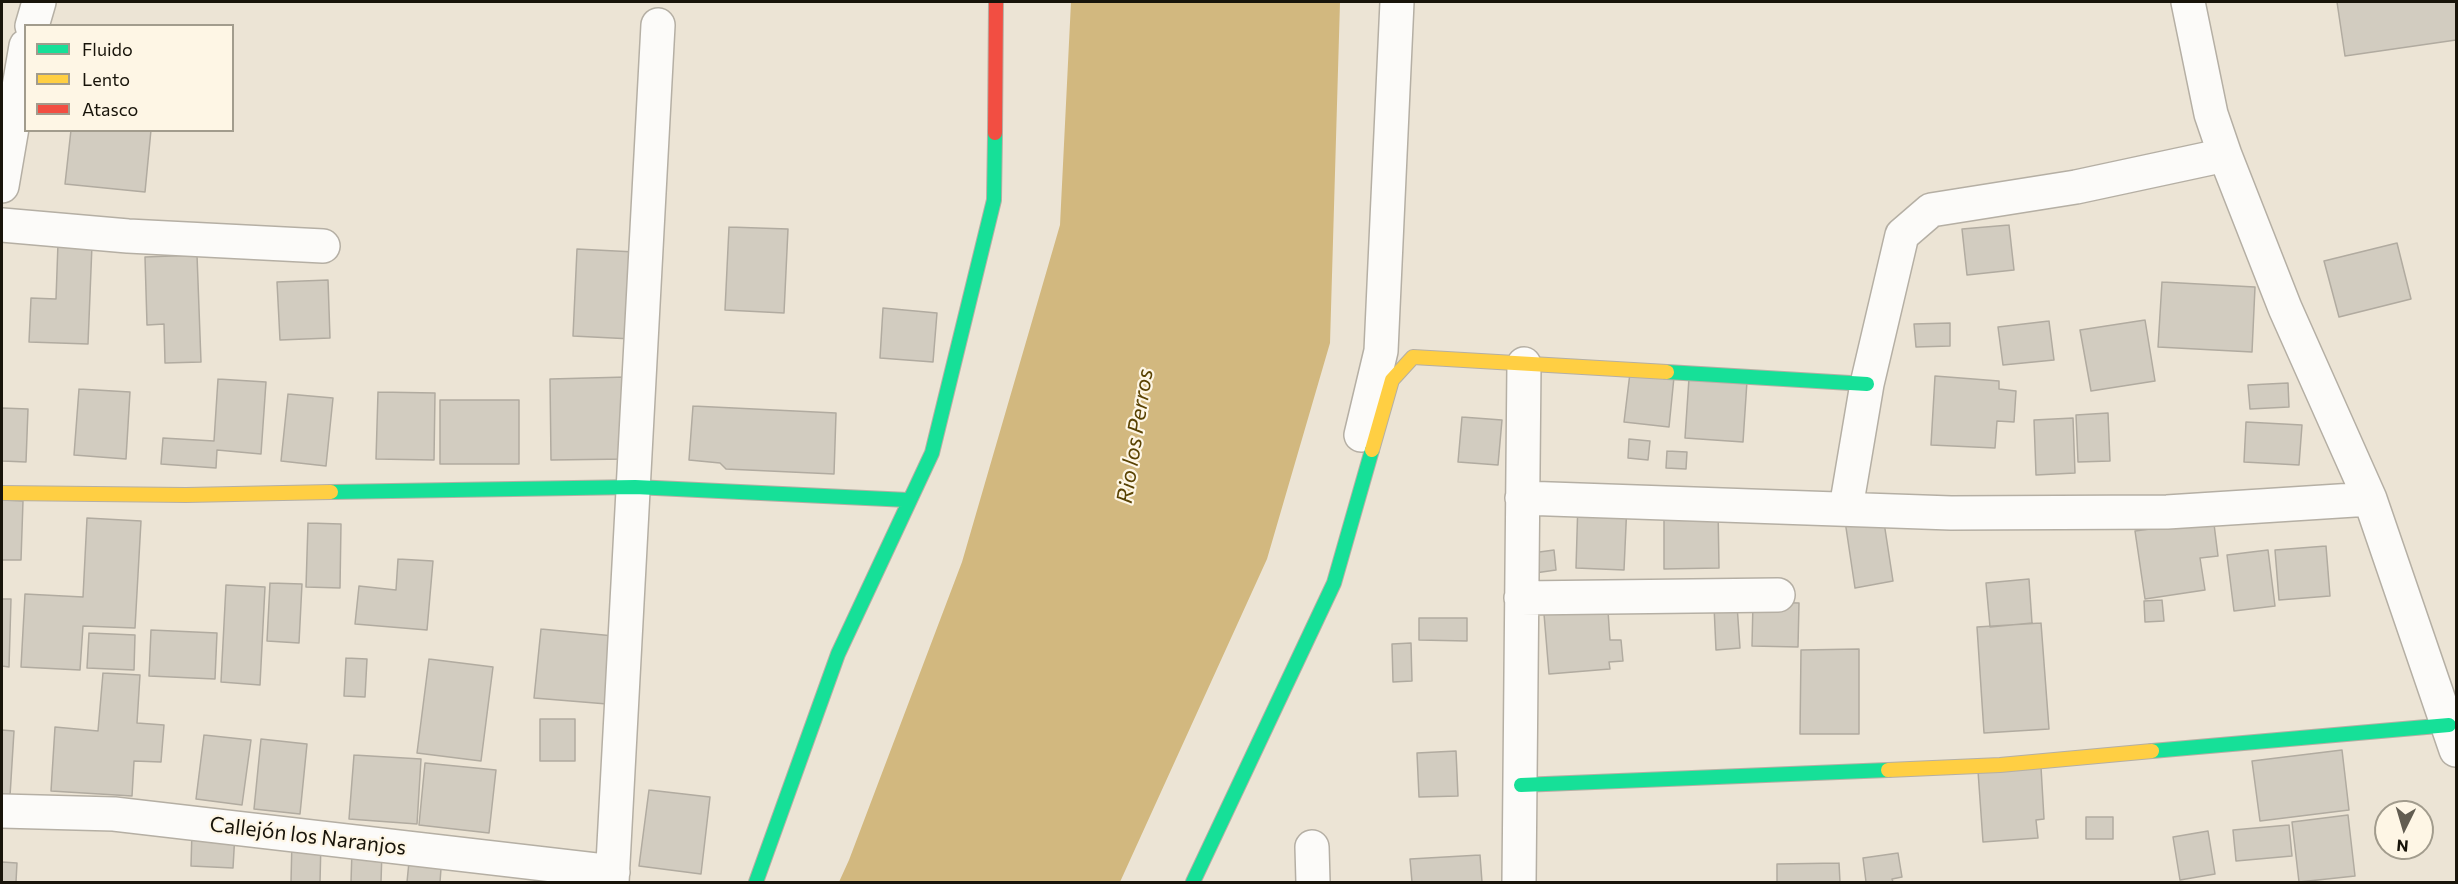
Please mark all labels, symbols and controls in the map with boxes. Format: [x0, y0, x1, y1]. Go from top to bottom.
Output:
legend [24, 24, 234, 132]
text: Fluido [82, 38, 133, 60]
text: Lento [82, 68, 130, 90]
text: Atasco [82, 98, 138, 120]
water label: Rio los Perros [1111, 367, 1159, 505]
north arrow [2374, 800, 2434, 860]
street label: Callejón los Naranjos [208, 811, 408, 861]
text: N [2396, 836, 2409, 856]

